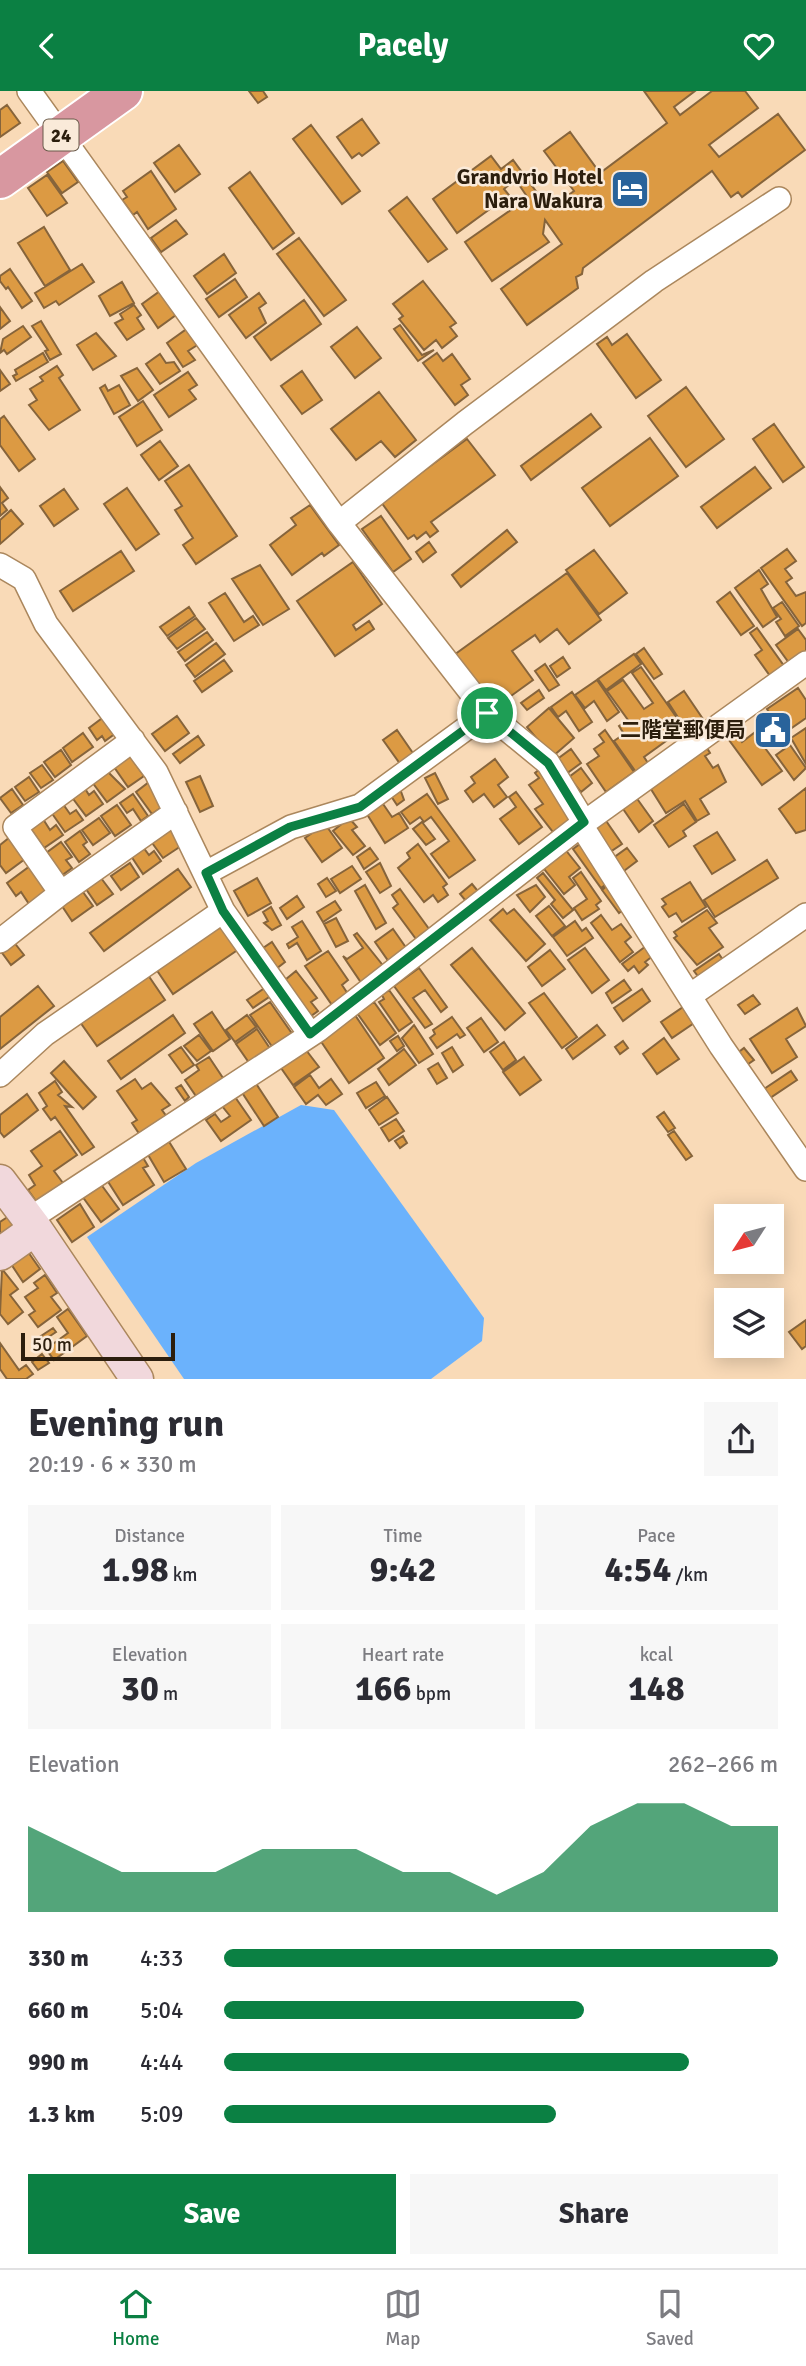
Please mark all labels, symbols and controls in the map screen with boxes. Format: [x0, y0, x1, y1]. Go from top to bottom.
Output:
text: Pacely [358, 26, 448, 65]
icon: back [28, 27, 66, 65]
icon: heart [740, 27, 778, 65]
road number: 24 [43, 119, 78, 151]
place label: Grandvrio Hotel Nara Wakura [457, 164, 603, 214]
hotel icon: Grandvrio Hotel Nara Wakura [609, 168, 651, 210]
pin [457, 683, 517, 743]
icon: arrive [468, 694, 506, 732]
public building icon: 二階堂郵便局 [752, 709, 794, 751]
place label: 二階堂郵便局 [620, 717, 746, 743]
north arrow [714, 1204, 784, 1274]
map controls [714, 1204, 784, 1358]
button: layers [714, 1288, 784, 1358]
scale bar [21, 1330, 175, 1362]
text: 50 m [32, 1333, 72, 1357]
text: Evening run [28, 1400, 224, 1447]
button: share [704, 1402, 778, 1476]
text: 20:19 · 6 × 330 m [28, 1450, 197, 1479]
text: Distance [114, 1524, 185, 1548]
text: Time [383, 1524, 423, 1548]
text: Pace [637, 1524, 675, 1548]
text: 1.98 [102, 1548, 169, 1591]
text: 9:42 [369, 1548, 437, 1591]
text: 4:54 [604, 1548, 671, 1591]
text: km [169, 1563, 197, 1587]
text: /km [671, 1563, 708, 1587]
text: Elevation [112, 1643, 188, 1667]
text: Heart rate [362, 1643, 444, 1667]
text: kcal [640, 1643, 673, 1667]
text: 30 [121, 1667, 159, 1710]
text: 166 [355, 1667, 412, 1710]
text: 148 [628, 1667, 685, 1710]
text: m [159, 1682, 178, 1706]
text: bpm [412, 1682, 451, 1706]
text: Elevation [28, 1750, 120, 1779]
text: 262–266 m [668, 1750, 778, 1779]
text: 330 m [28, 1944, 89, 1973]
text: 4:33 [140, 1944, 183, 1973]
text: 660 m [28, 1996, 89, 2025]
text: 5:04 [140, 1996, 183, 2025]
text: 990 m [28, 2048, 89, 2077]
text: 4:44 [140, 2048, 183, 2077]
text: 1.3 km [28, 2100, 95, 2129]
text: 5:09 [140, 2100, 183, 2129]
button: Save [28, 2174, 396, 2254]
button: Share [410, 2174, 778, 2254]
tab: Home [112, 2285, 159, 2351]
tab: Map [384, 2285, 422, 2351]
tab: Saved [646, 2285, 694, 2351]

